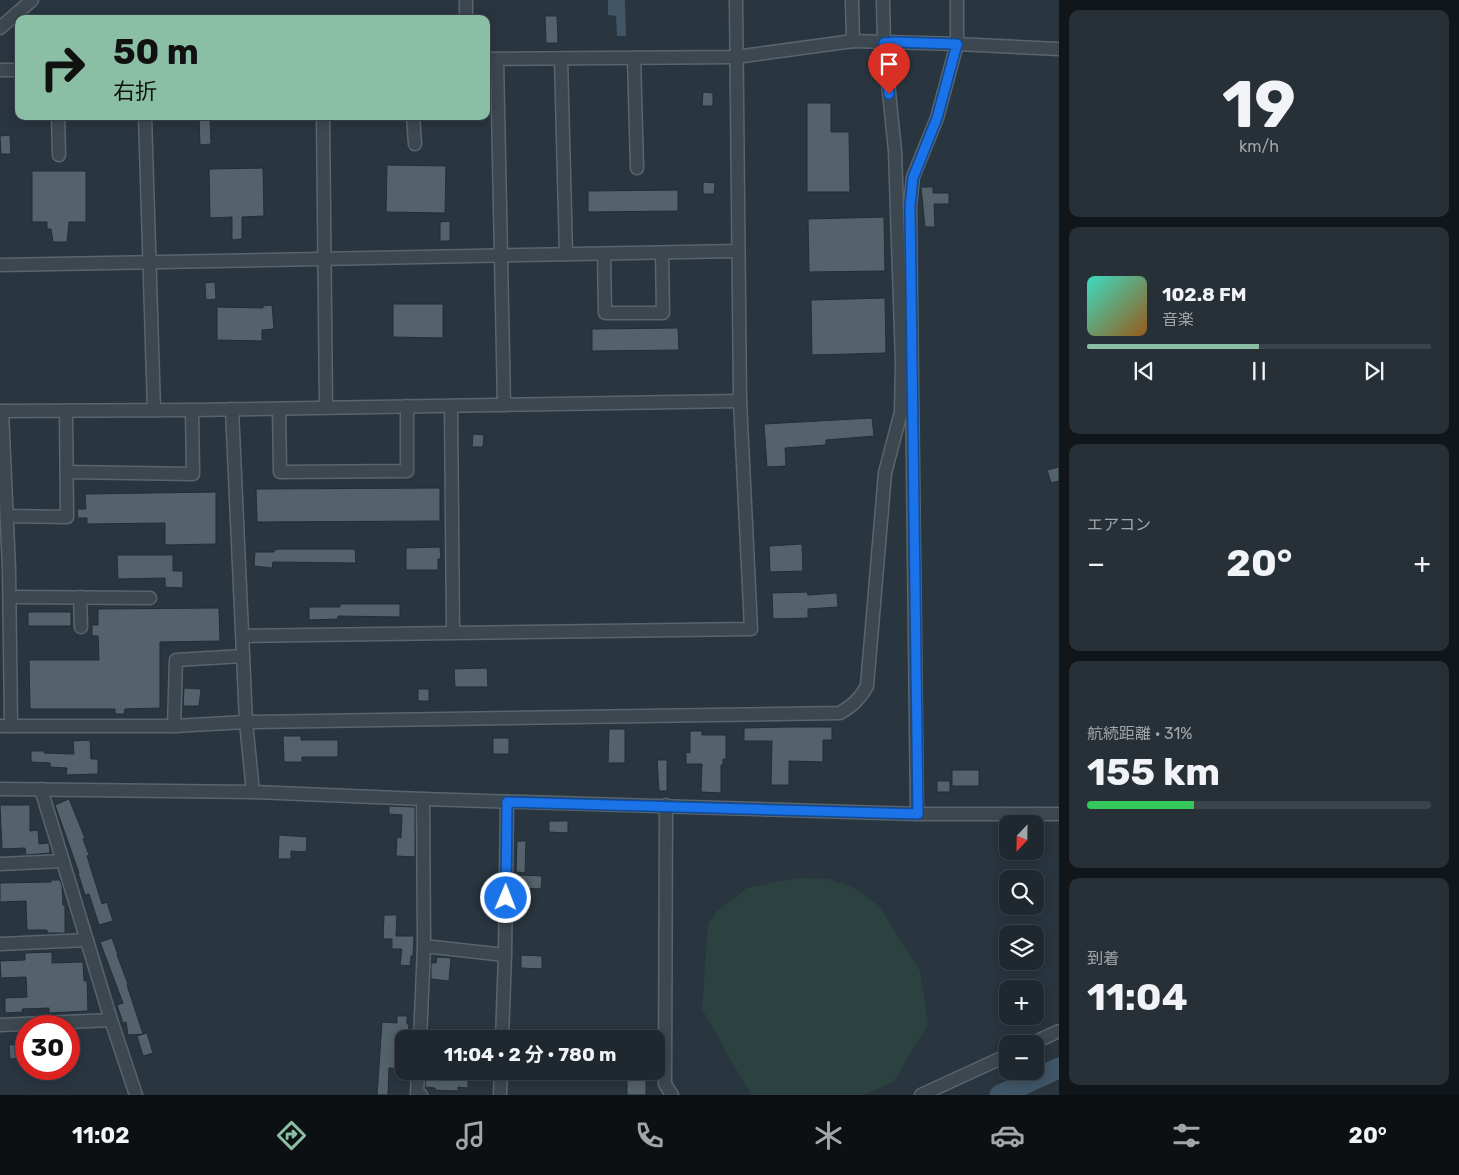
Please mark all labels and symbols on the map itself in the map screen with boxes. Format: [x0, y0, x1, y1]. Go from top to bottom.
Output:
pin [868, 43, 910, 94]
north arrow [999, 815, 1044, 860]
position arrow [479, 871, 531, 923]
speed limit sign: 30 [15, 1015, 80, 1080]

